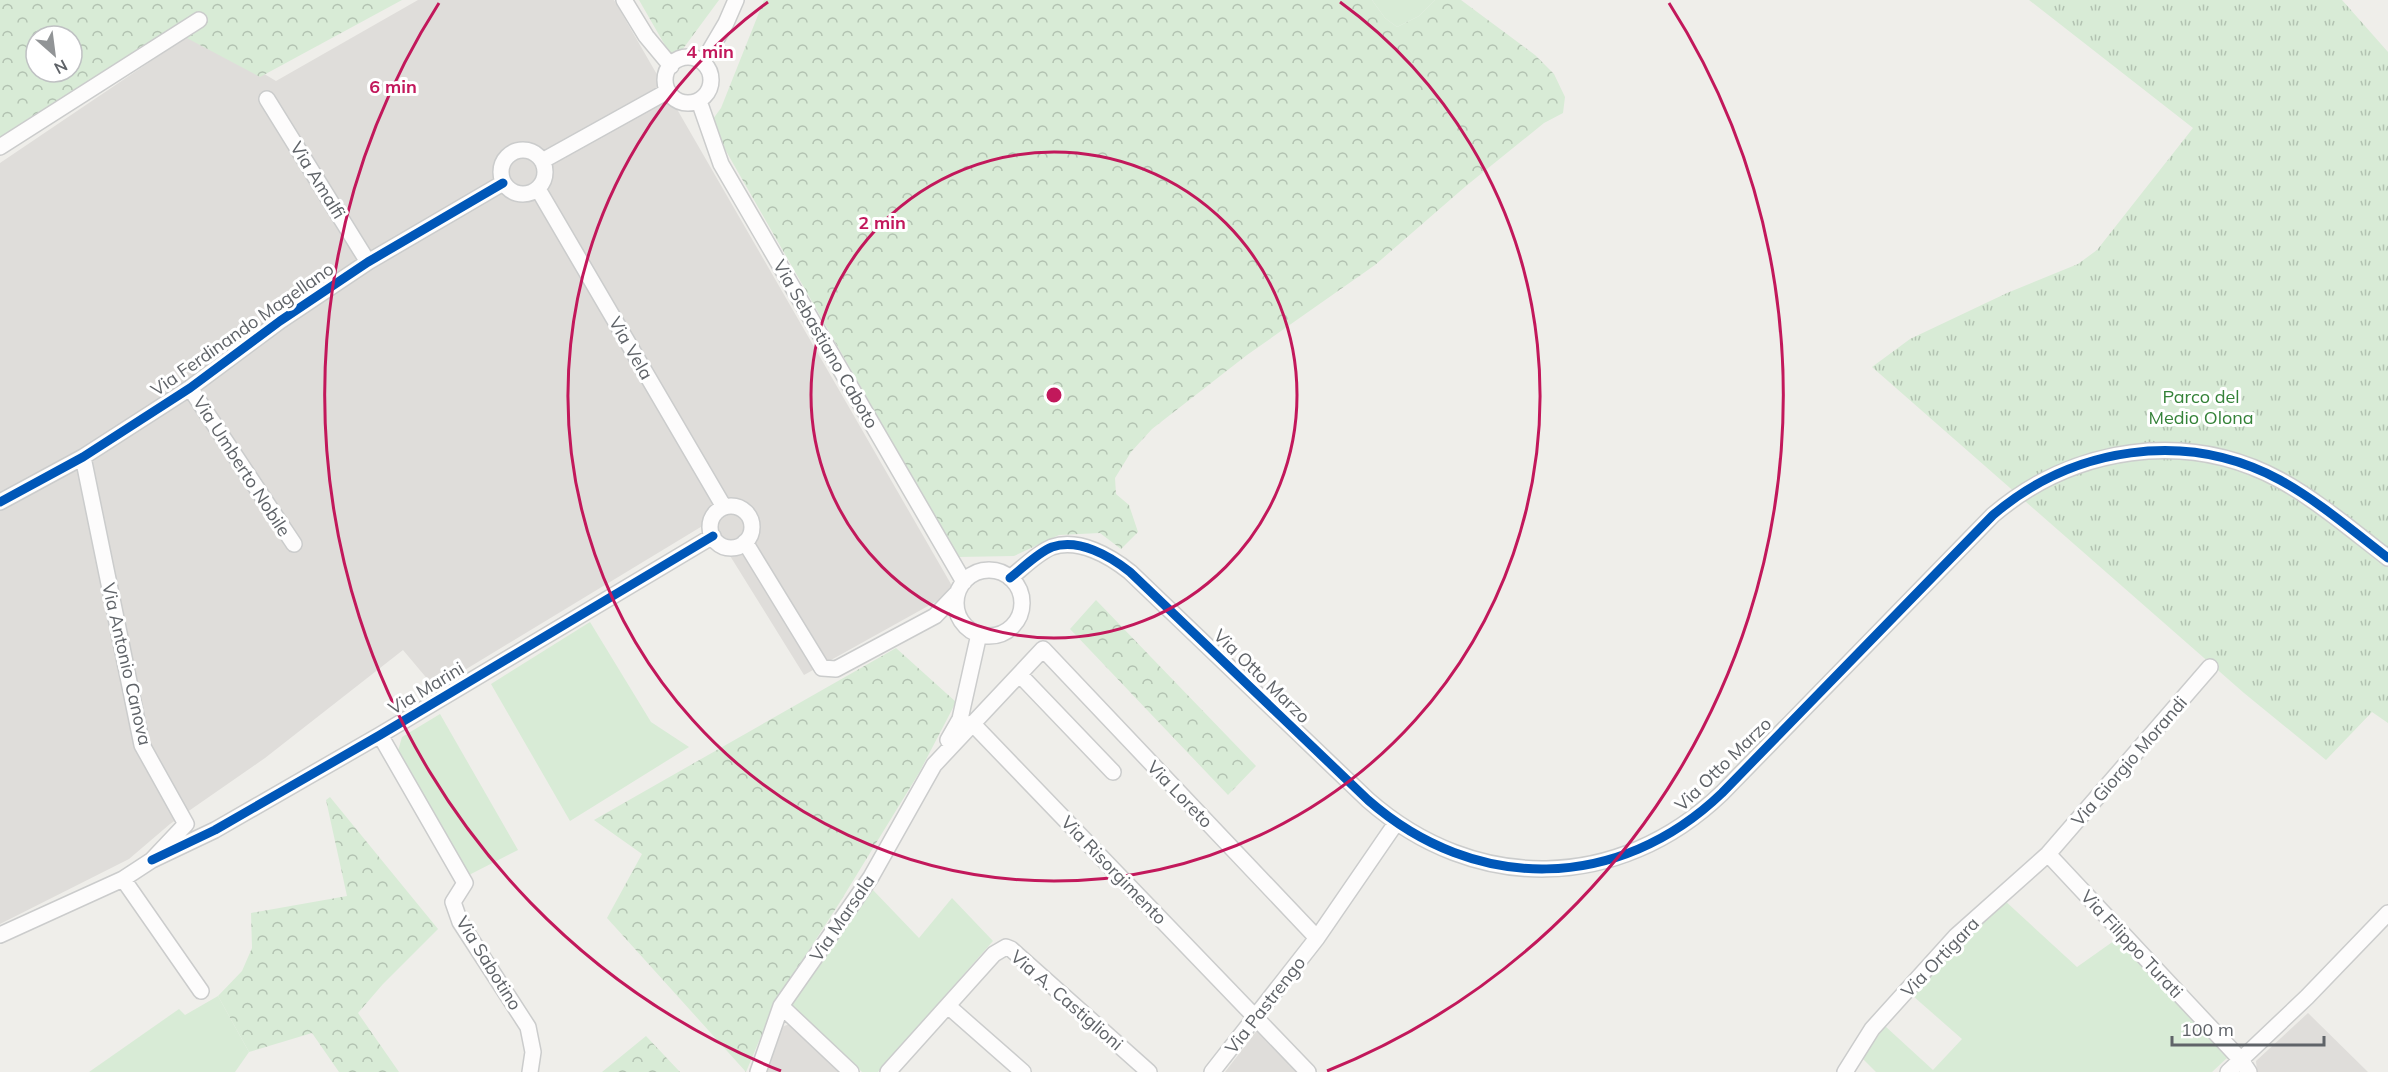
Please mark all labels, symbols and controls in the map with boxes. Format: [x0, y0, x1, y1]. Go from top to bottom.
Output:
north arrow [24, 24, 84, 84]
text: 4 min [686, 40, 734, 63]
text: N [51, 56, 71, 79]
text: 6 min [369, 75, 417, 98]
street label: Via Amalfi [285, 137, 351, 223]
text: 2 min [858, 211, 906, 234]
street label: Via Sebastiano Caboto [768, 256, 884, 432]
street label: Via Ferdinando Magellano [146, 257, 338, 401]
street label: Via Vela [604, 312, 658, 384]
centre of rings [1044, 385, 1064, 405]
park label: Parco del Medio Olona [2148, 385, 2254, 429]
street label: Via Umberto Nobile [188, 391, 296, 541]
street label: Via Antonio Canova [97, 580, 157, 748]
street label: Via Otto Marzo [1209, 624, 1315, 728]
street label: Via Marini [384, 656, 468, 720]
street label: Via Giorgio Morandi [2066, 691, 2192, 831]
street label: Via Otto Marzo [1670, 712, 1776, 816]
street label: Via Loreto [1142, 755, 1218, 833]
street label: Via Risorgimento [1056, 811, 1172, 929]
street label: Via Marsala [805, 870, 879, 966]
street label: Via Filippo Turati [2076, 885, 2188, 1003]
street label: Via Sabotino [451, 912, 527, 1014]
street label: Via Ortigara [1896, 912, 1984, 1002]
street label: Via A. Castiglioni [1006, 945, 1128, 1055]
street label: Via Pastrengo [1220, 952, 1310, 1058]
scale bar [2172, 1009, 2324, 1047]
text: 100 m [2181, 1018, 2234, 1041]

